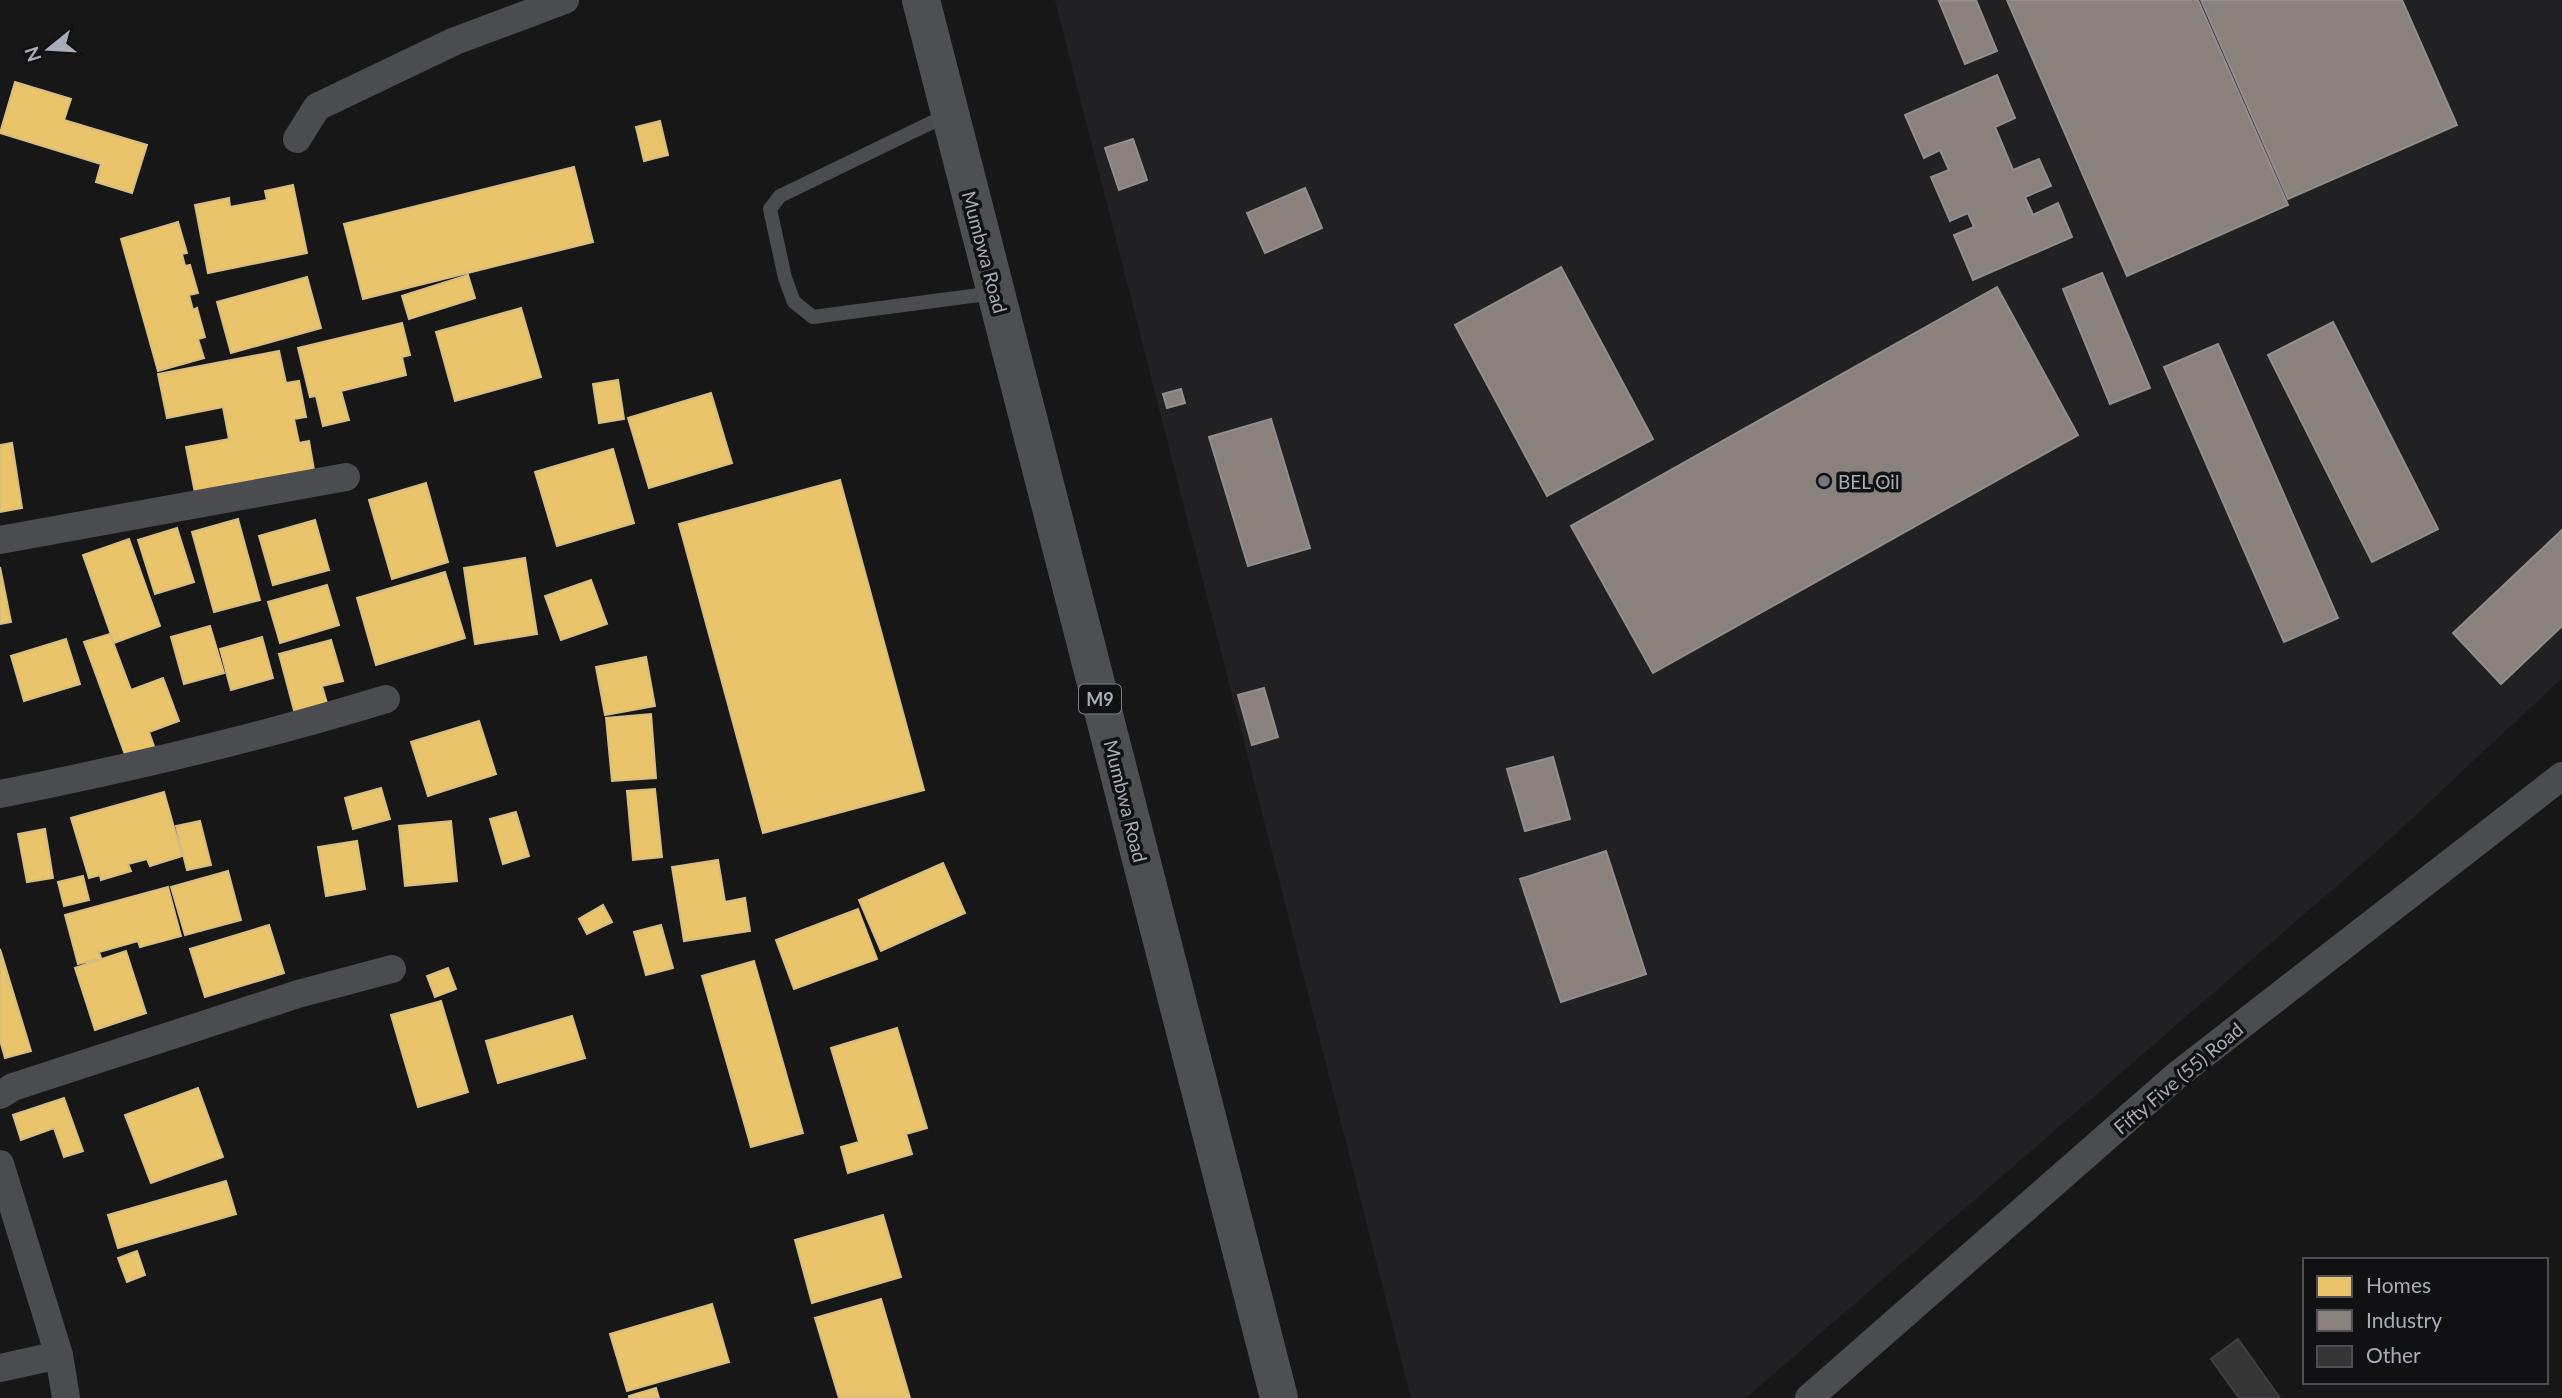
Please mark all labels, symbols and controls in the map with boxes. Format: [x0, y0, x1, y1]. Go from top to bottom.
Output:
north arrow [14, 14, 84, 84]
text: N [19, 44, 46, 65]
street label: Mumbwa Road [958, 188, 1012, 316]
place label: BEL Oil [1838, 470, 1899, 493]
marker: BEL Oil [1816, 473, 1832, 489]
road number: M9 [1079, 684, 1121, 714]
street label: Mumbwa Road [1100, 737, 1152, 865]
street label: Fifty Five (55) Road [2109, 1017, 2247, 1139]
legend [2303, 1258, 2548, 1384]
text: Homes [2366, 1272, 2431, 1297]
text: Industry [2366, 1307, 2442, 1332]
text: Other [2366, 1342, 2421, 1367]

